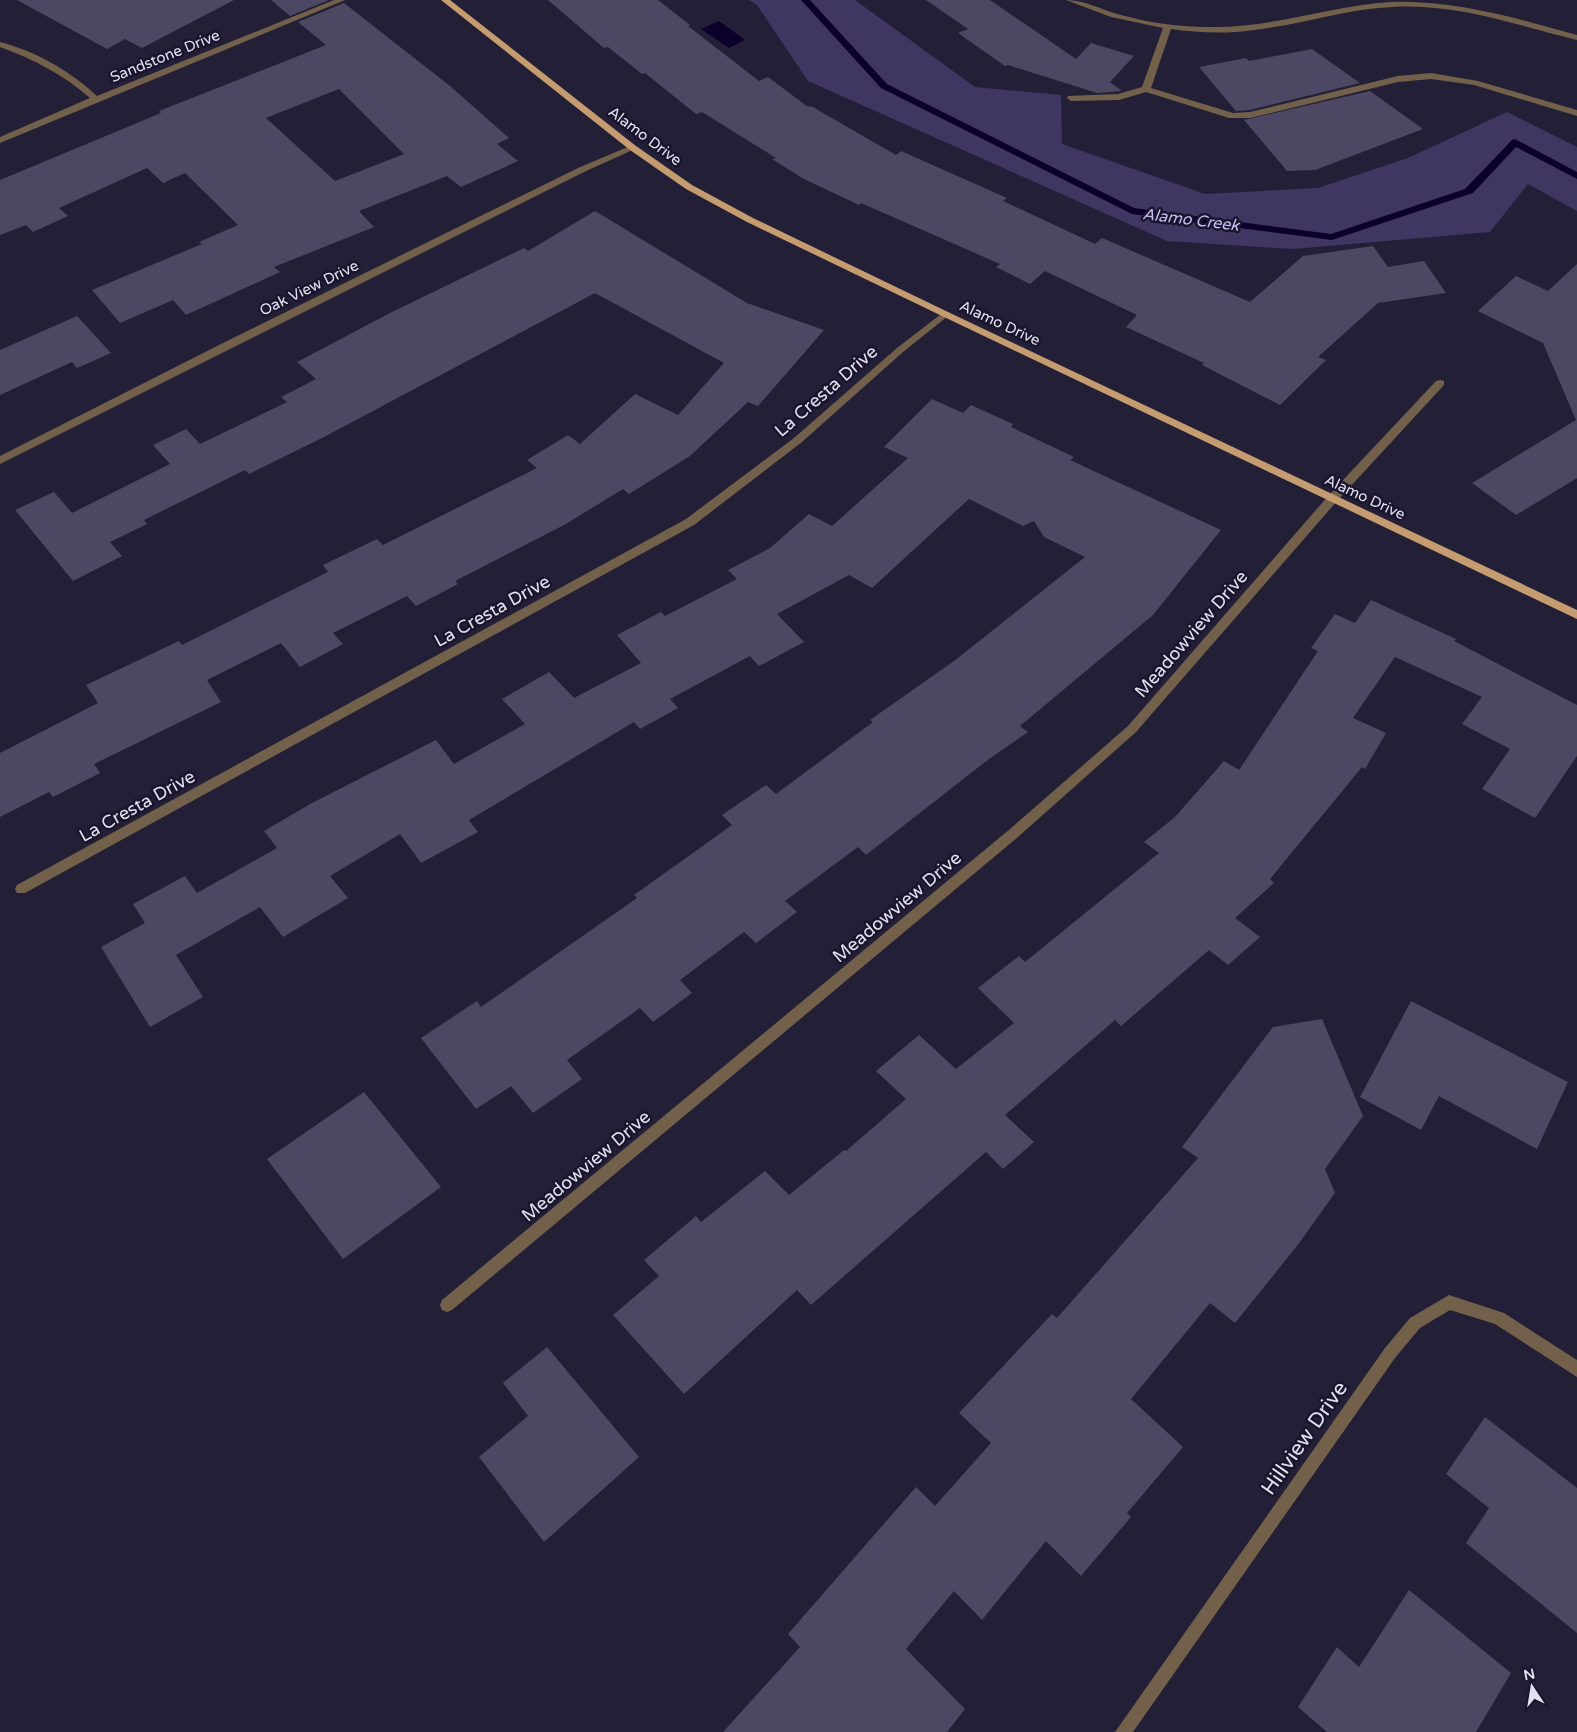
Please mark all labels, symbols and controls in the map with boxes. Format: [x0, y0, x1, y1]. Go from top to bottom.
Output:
street label: Sandstone Drive [108, 26, 222, 86]
street label: Alamo Drive [605, 103, 685, 169]
water label: Alamo Creek [1141, 204, 1242, 236]
street label: Oak View Drive [257, 256, 361, 320]
street label: Alamo Drive [957, 296, 1043, 350]
street label: La Cresta Drive [770, 340, 882, 442]
street label: Alamo Drive [1322, 470, 1408, 524]
street label: Meadowview Drive [1130, 566, 1252, 702]
street label: La Cresta Drive [430, 570, 554, 652]
street label: La Cresta Drive [75, 765, 199, 847]
street label: Meadowview Drive [828, 847, 966, 967]
street label: Meadowview Drive [517, 1106, 655, 1226]
street label: Hillview Drive [1256, 1376, 1353, 1500]
north arrow [1507, 1662, 1557, 1712]
text: N [1522, 1665, 1537, 1684]

